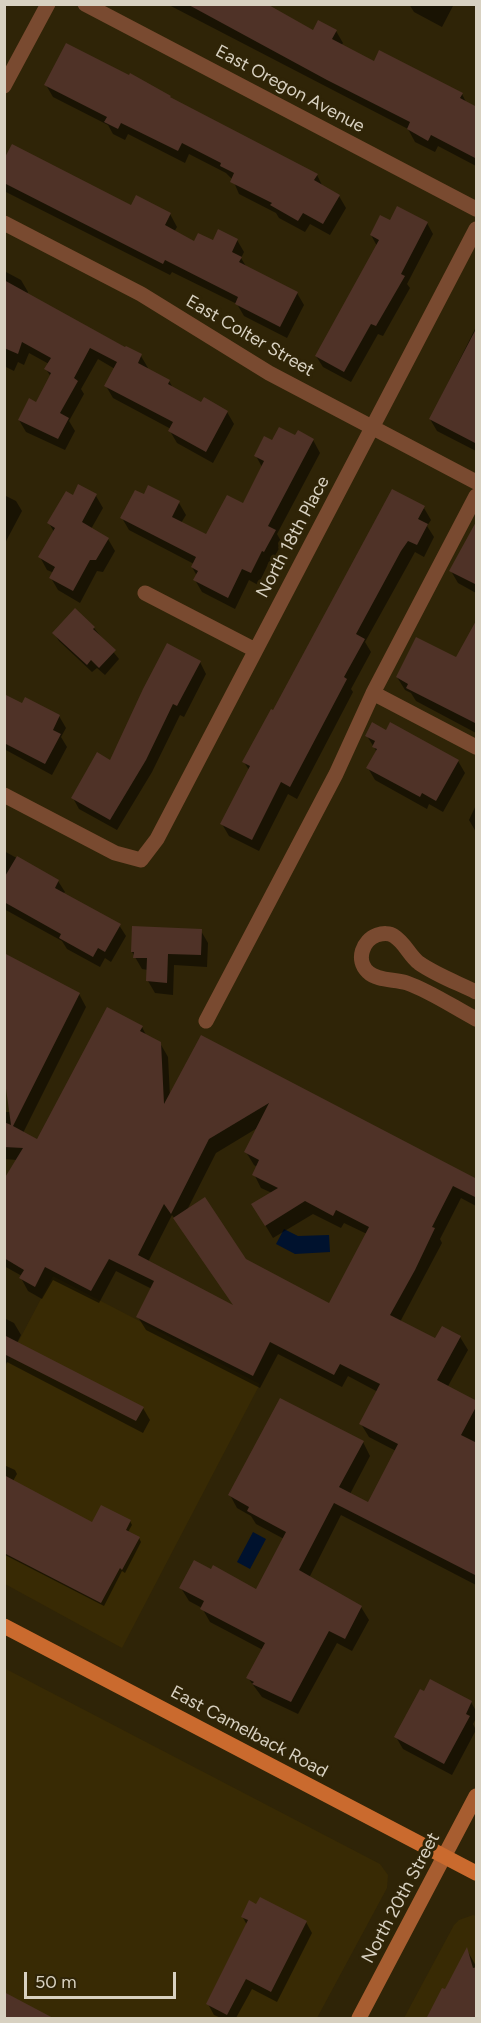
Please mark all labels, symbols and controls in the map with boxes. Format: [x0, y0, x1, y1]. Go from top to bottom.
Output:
street label: East Oregon Avenue [212, 41, 368, 137]
street label: East Colter Street [182, 291, 318, 381]
street label: North 18th Place [252, 472, 334, 602]
street label: East Camelback Road [167, 1681, 331, 1783]
street label: North 20th Street [357, 1829, 445, 1967]
scale bar [27, 1960, 178, 1998]
text: 50 m [35, 1971, 77, 1993]

